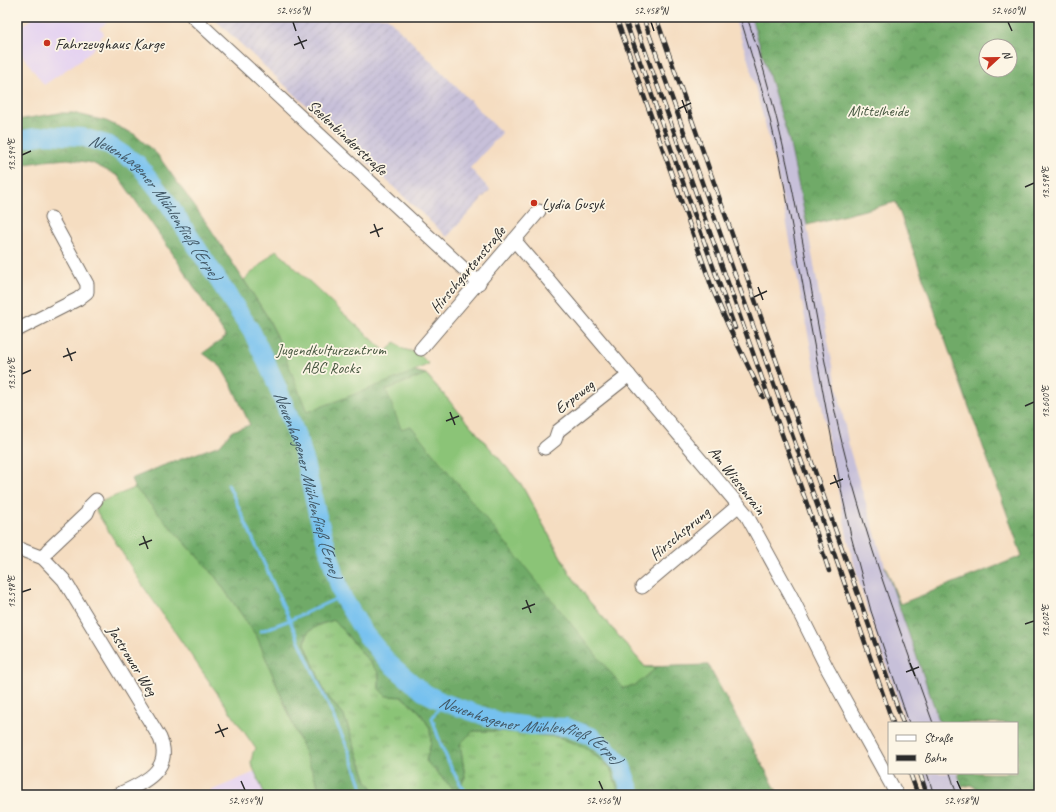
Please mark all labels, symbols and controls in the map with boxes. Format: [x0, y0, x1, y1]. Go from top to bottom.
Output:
text: 52.456°N [276, 4, 312, 17]
text: 52.458°N [634, 4, 670, 17]
text: 52.460°N [991, 4, 1027, 17]
place label: Fahrzeughaus Karge [55, 34, 166, 54]
marker: Fahrzeughaus Karge [42, 38, 52, 48]
north arrow [978, 38, 1018, 78]
text: N [1000, 48, 1016, 62]
street label: Seelenbinderstraße [303, 96, 393, 181]
park label: Mittelheide [848, 101, 910, 121]
water label: Neuenhagener Mühlenfließ (Erpe) [86, 130, 227, 287]
text: 13.594°E [5, 137, 18, 171]
text: 13.598°E [1039, 165, 1052, 199]
place label: Lydia Gusyk [542, 194, 605, 214]
marker: Lydia Gusyk [529, 198, 539, 208]
street label: Hirschgartenstraße [426, 221, 511, 317]
park label: Jugendkulturzentrum ABC Rocks [275, 340, 387, 378]
text: 13.596°E [5, 356, 18, 390]
street label: Erpeweg [551, 374, 599, 418]
text: 13.600°E [1039, 384, 1052, 418]
water label: Neuenhagener Mühlenfließ (Erpe) [269, 388, 347, 583]
street label: Am Wiesenrain [704, 442, 771, 520]
street label: Hirschsprung [645, 502, 715, 565]
text: 13.598°E [5, 574, 18, 608]
text: 13.602°E [1039, 603, 1052, 637]
street label: Jastrower Weg [102, 621, 162, 701]
water label: Neuenhagener Mühlenfließ (Erpe) [436, 692, 628, 771]
legend [888, 722, 1018, 774]
text: Straße [924, 730, 953, 746]
text: Bahn [924, 750, 947, 766]
text: 52.454°N [228, 794, 264, 807]
text: 52.456°N [586, 794, 622, 807]
text: 52.458°N [944, 794, 980, 807]

